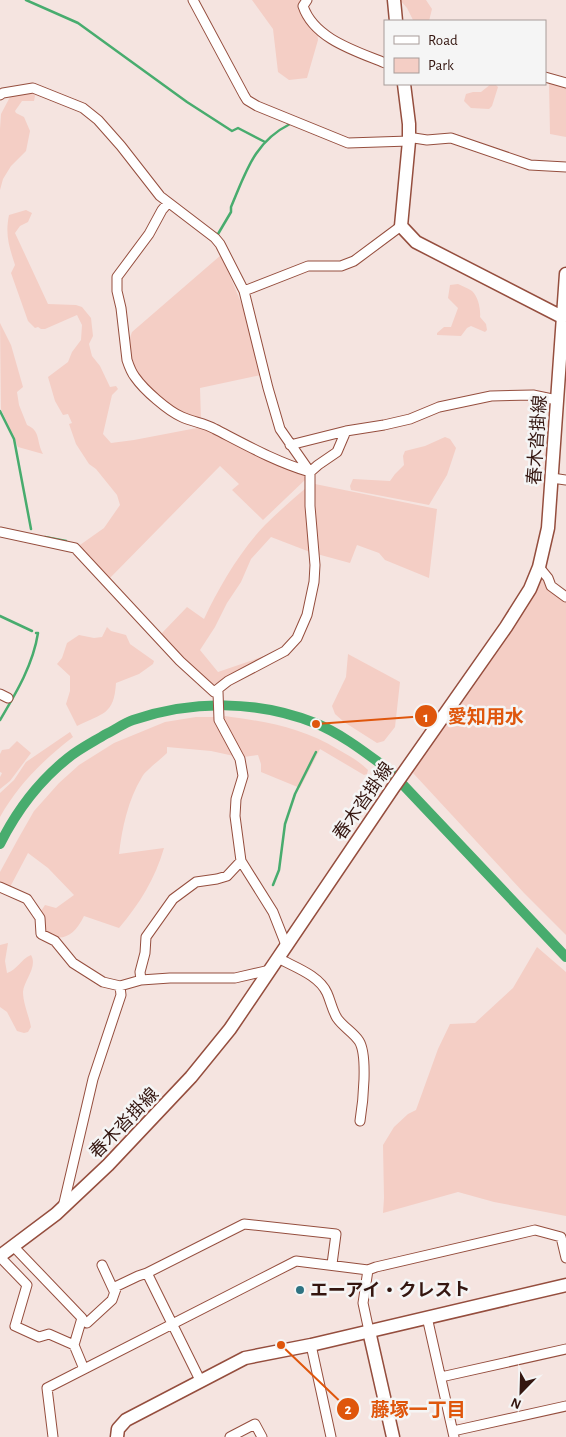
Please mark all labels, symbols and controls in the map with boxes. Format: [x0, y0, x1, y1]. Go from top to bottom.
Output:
legend [384, 20, 546, 85]
text: Road [428, 33, 458, 48]
text: Park [428, 58, 454, 73]
street label: 春木沓掛線 [524, 394, 550, 486]
callout: 愛知用水 [413, 699, 534, 733]
text: 愛知用水 [448, 706, 524, 727]
text: 1 [423, 710, 429, 725]
street label: 春木沓掛線 [329, 758, 397, 844]
street label: 春木沓掛線 [86, 1084, 162, 1162]
place label: エーアイ・クレスト [310, 1281, 470, 1300]
marker: エーアイ・クレスト [294, 1284, 306, 1296]
north arrow [496, 1367, 546, 1417]
callout: 藤塚一丁目 [335, 1392, 475, 1426]
text: N [509, 1395, 524, 1411]
text: 藤塚一丁目 [370, 1400, 466, 1420]
text: 2 [344, 1402, 352, 1417]

